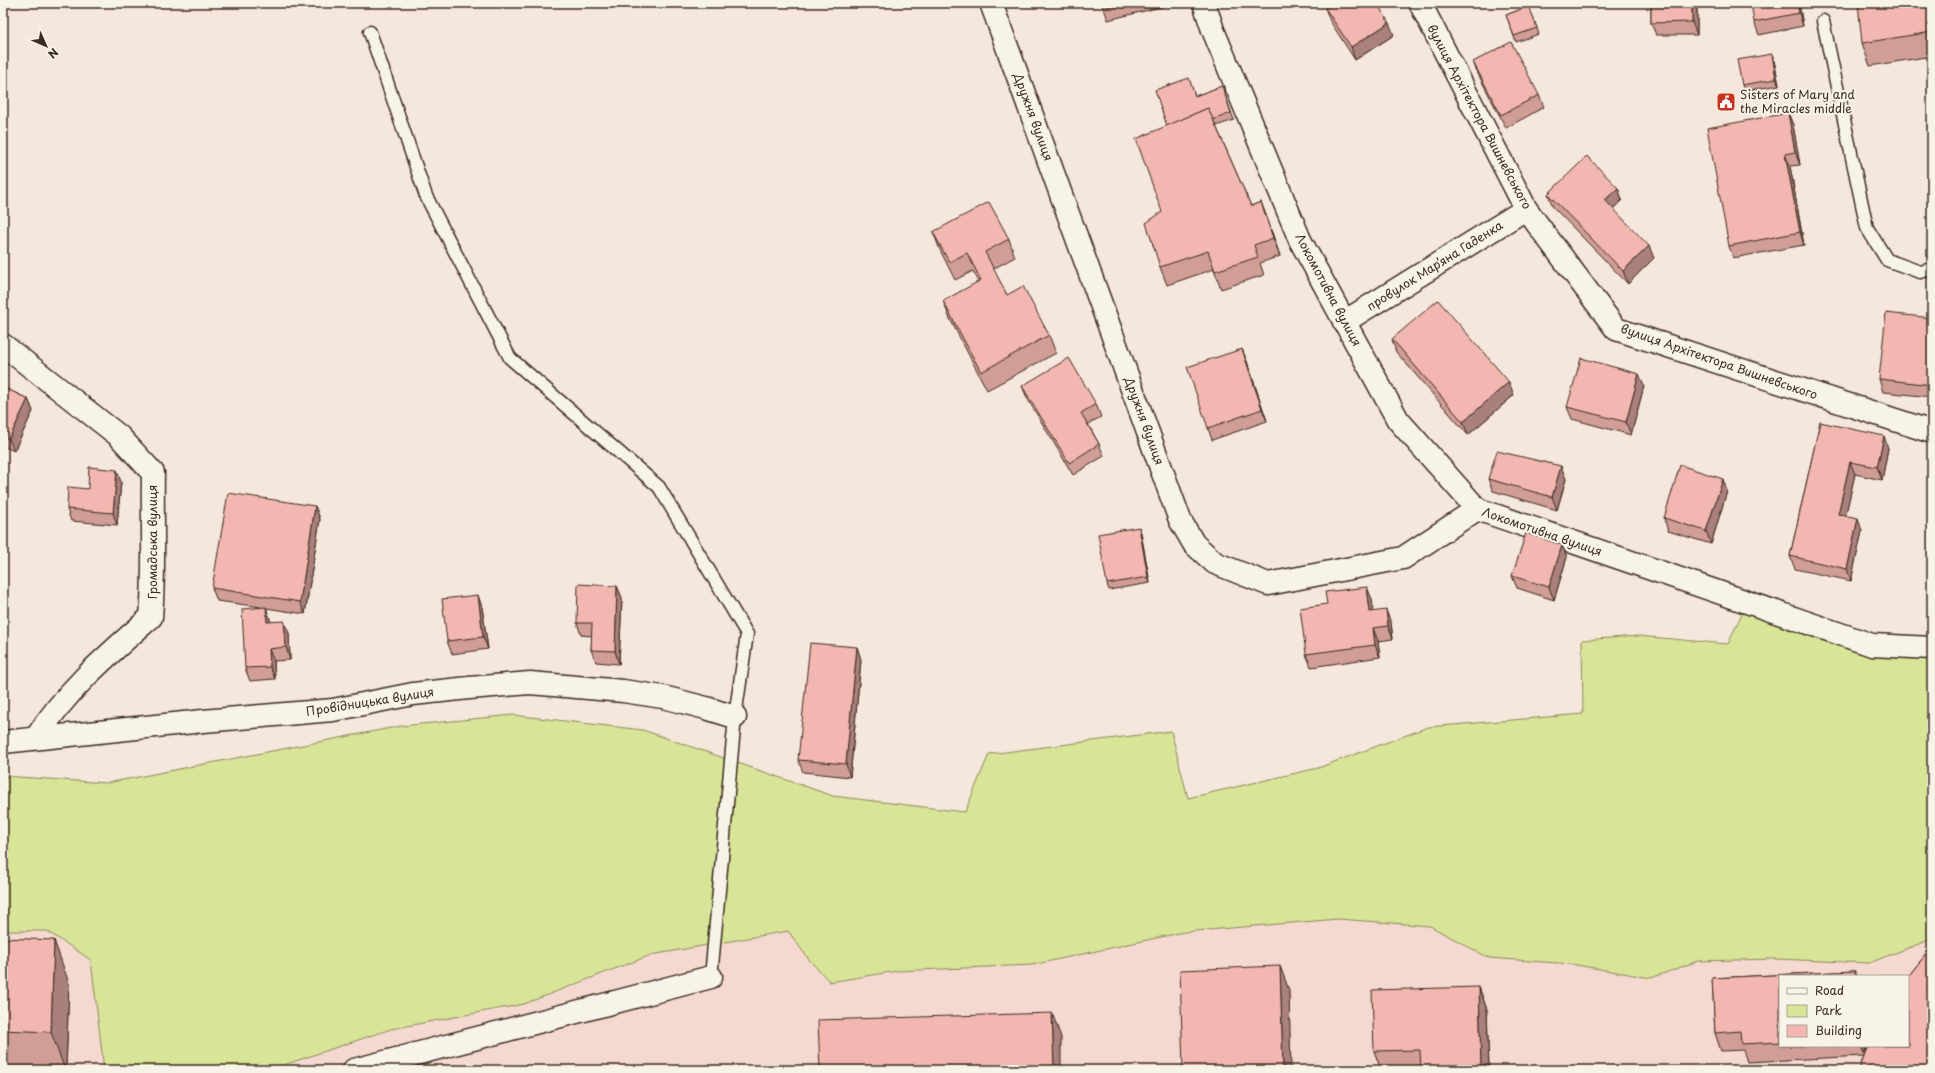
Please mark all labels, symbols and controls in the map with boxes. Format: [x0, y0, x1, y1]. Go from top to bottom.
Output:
street label: вулиця Архітектора Вишневського [1423, 21, 1537, 212]
north arrow [26, 26, 66, 66]
text: N [44, 44, 63, 63]
street label: Дружня вулиця [1009, 69, 1058, 163]
place label: Sisters of Mary and the Miracles middle [1740, 85, 1855, 117]
public building icon: Sisters of Mary and the Miracles middle [1715, 91, 1737, 113]
street label: провулок Мар’яна Гаденка [1363, 215, 1507, 315]
street label: Локомотивна вулиця [1291, 230, 1366, 349]
street label: вулиця Архітектора Вишневського [1619, 319, 1820, 403]
street label: Дружня вулиця [1120, 373, 1169, 467]
street label: Громадська вулиця [143, 485, 161, 599]
street label: Локомотивна вулиця [1480, 502, 1605, 560]
street label: Провідницька вулиця [305, 682, 435, 720]
legend [1779, 975, 1909, 1047]
text: Road [1815, 981, 1844, 999]
text: Park [1815, 1001, 1842, 1019]
text: Building [1815, 1021, 1862, 1039]

